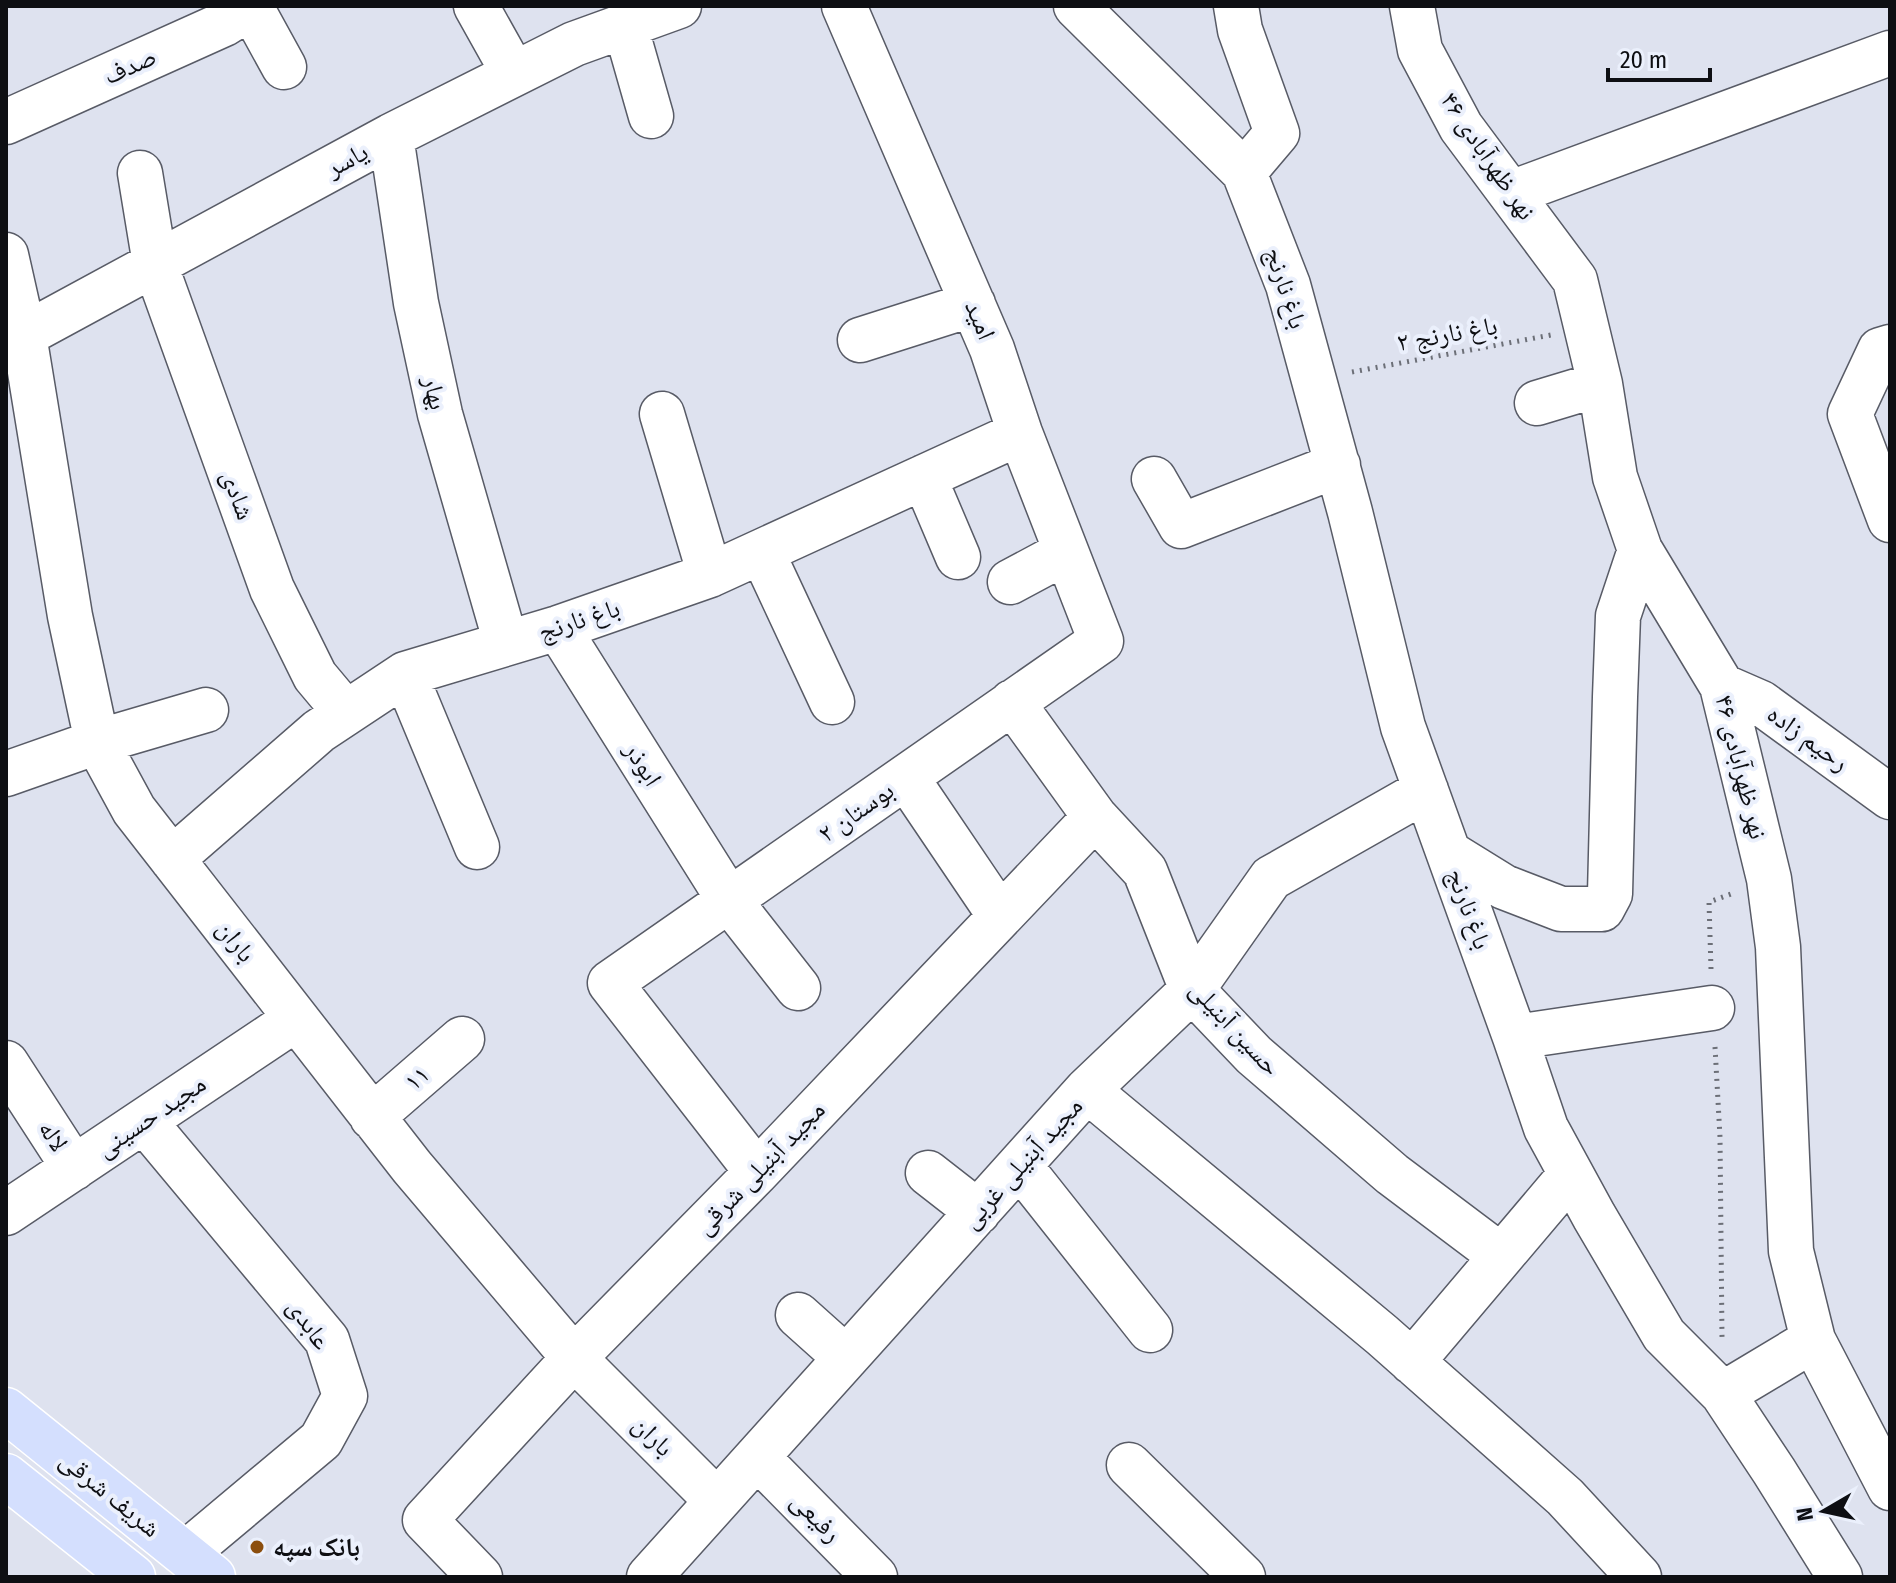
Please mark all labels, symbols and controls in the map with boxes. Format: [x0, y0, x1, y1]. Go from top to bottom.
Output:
scale bar [1608, 32, 1710, 82]
street label: صدف [99, 41, 161, 91]
text: 20 m [1620, 46, 1667, 74]
street label: نهر ظهرآبادی ۴۶ [1434, 86, 1542, 226]
street label: یاسر [320, 136, 373, 184]
street label: باغ نارنج [1257, 243, 1314, 333]
street label: امید [958, 296, 1002, 344]
street label: باغ نارنج ۲ [1394, 310, 1500, 359]
street label: بهار [416, 372, 454, 413]
street label: شادی [215, 466, 261, 524]
street label: باغ نارنج [534, 592, 624, 649]
street label: نهر ظهرآبادی ۴۶ [1708, 692, 1774, 842]
street label: رحیم زاده [1761, 698, 1855, 779]
street label: ابوذر [617, 735, 668, 792]
street label: بوستان ۲ [812, 775, 900, 849]
street label: باغ نارنج [1439, 864, 1498, 954]
street label: باران [210, 914, 262, 968]
street label: حسین آبنیلی [1183, 974, 1287, 1082]
street label: ۱۱ [398, 1059, 436, 1097]
street label: مجید حسینی [90, 1068, 212, 1164]
street label: مجید آبنیلی غربی [955, 1091, 1089, 1235]
street label: مجید آبنیلی شرقی [688, 1095, 832, 1241]
street label: لاله [32, 1115, 74, 1157]
street label: عابدی [280, 1292, 338, 1356]
street label: باران [626, 1409, 680, 1463]
street label: شریف شرقی [54, 1444, 166, 1544]
north arrow [1784, 1471, 1864, 1551]
street label: رفیعی [784, 1485, 848, 1549]
text: N [1790, 1505, 1819, 1523]
place label: بانک سپه [273, 1532, 360, 1563]
marker: بانک سپه [248, 1538, 266, 1556]

